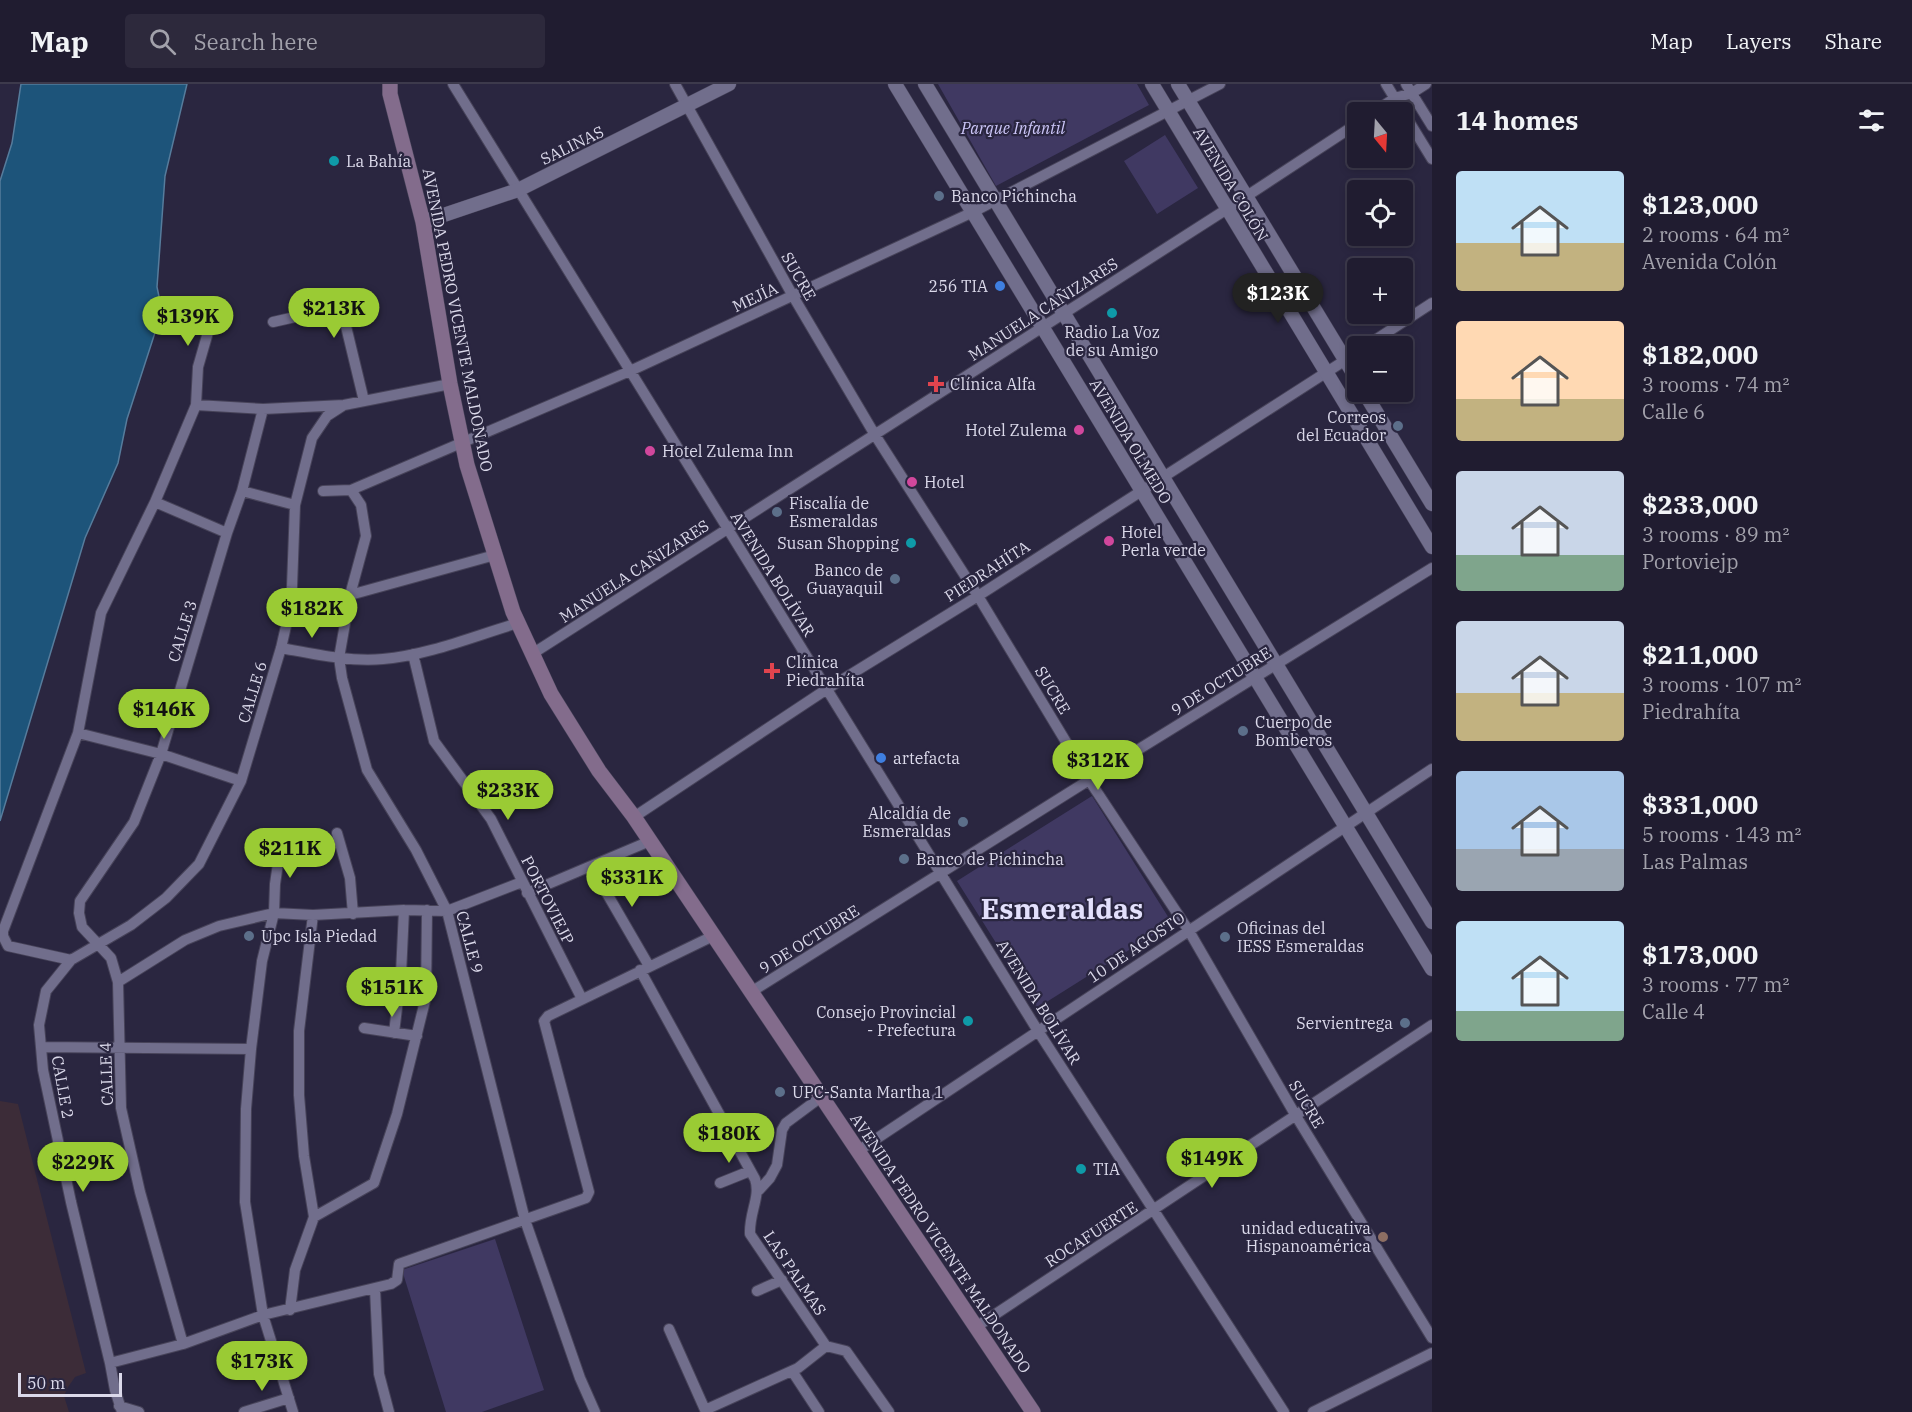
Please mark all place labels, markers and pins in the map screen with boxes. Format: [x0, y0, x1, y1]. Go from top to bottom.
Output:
place label: La Bahía [346, 151, 411, 171]
marker: La Bahía [327, 154, 341, 168]
place label: Banco Pichincha [951, 186, 1077, 206]
marker: Banco Pichincha [932, 189, 946, 203]
pin: $123K [1236, 273, 1320, 324]
place label: 256 TIA [929, 276, 988, 296]
marker: 256 TIA [993, 279, 1007, 293]
pin: $213K [292, 288, 376, 339]
pin: $139K [146, 296, 230, 347]
marker: Radio La Voz de su Amigo [1105, 306, 1119, 320]
place label: Radio La Voz de su Amigo [1064, 322, 1160, 360]
place label: Clínica Alfa [950, 374, 1036, 394]
marker: Clínica Alfa [927, 375, 945, 393]
place label: Correos del Ecuador [1296, 407, 1386, 445]
marker: Correos del Ecuador [1391, 419, 1405, 433]
place label: Hotel Zulema [965, 420, 1067, 440]
marker: Hotel Zulema [1072, 423, 1086, 437]
place label: Hotel Zulema Inn [662, 441, 793, 461]
marker: Hotel Zulema Inn [643, 444, 657, 458]
place label: Hotel [924, 472, 965, 492]
marker: Hotel [905, 475, 919, 489]
place label: Fiscalía de Esmeraldas [789, 493, 878, 531]
marker: Fiscalía de Esmeraldas [770, 505, 784, 519]
place label: Hotel Perla verde [1121, 522, 1206, 560]
place label: Susan Shopping [777, 533, 899, 553]
marker: Hotel Perla verde [1102, 534, 1116, 548]
marker: Susan Shopping [904, 536, 918, 550]
place label: Banco de Guayaquil [807, 560, 883, 598]
marker: Banco de Guayaquil [888, 572, 902, 586]
pin: $182K [270, 588, 354, 639]
place label: Clínica Piedrahíta [786, 652, 865, 690]
marker: Clínica Piedrahíta [763, 662, 781, 680]
pin: $146K [122, 689, 206, 740]
place label: Cuerpo de Bomberos [1255, 712, 1332, 750]
marker: Cuerpo de Bomberos [1236, 724, 1250, 738]
pin: $312K [1056, 740, 1140, 791]
place label: artefacta [893, 748, 960, 768]
marker: artefacta [874, 751, 888, 765]
pin: $233K [466, 770, 550, 821]
place label: Alcaldía de Esmeraldas [862, 803, 951, 841]
marker: Alcaldía de Esmeraldas [956, 815, 970, 829]
pin: $211K [248, 828, 332, 879]
place label: Banco de Pichincha [916, 849, 1064, 869]
marker: Banco de Pichincha [897, 852, 911, 866]
pin: $331K [590, 857, 674, 908]
place label: Oficinas del IESS Esmeraldas [1237, 918, 1364, 956]
place label: Upc Isla Piedad [261, 926, 378, 946]
marker: Upc Isla Piedad [242, 929, 256, 943]
marker: Oficinas del IESS Esmeraldas [1218, 930, 1232, 944]
pin: $151K [350, 967, 434, 1018]
place label: Consejo Provincial - Prefectura [816, 1002, 956, 1040]
place label: Servientrega [1296, 1013, 1393, 1033]
marker: Consejo Provincial - Prefectura [961, 1014, 975, 1028]
marker: Servientrega [1398, 1016, 1412, 1030]
place label: UPC-Santa Martha 1 [792, 1082, 944, 1102]
marker: UPC-Santa Martha 1 [773, 1085, 787, 1099]
pin: $180K [687, 1113, 771, 1164]
pin: $149K [1170, 1138, 1254, 1189]
pin: $229K [41, 1142, 125, 1193]
place label: TIA [1093, 1159, 1120, 1179]
marker: TIA [1074, 1162, 1088, 1176]
place label: unidad educativa Hispanoamérica [1241, 1218, 1371, 1256]
marker: unidad educativa Hispanoamérica [1376, 1230, 1390, 1244]
pin: $173K [220, 1341, 304, 1392]

